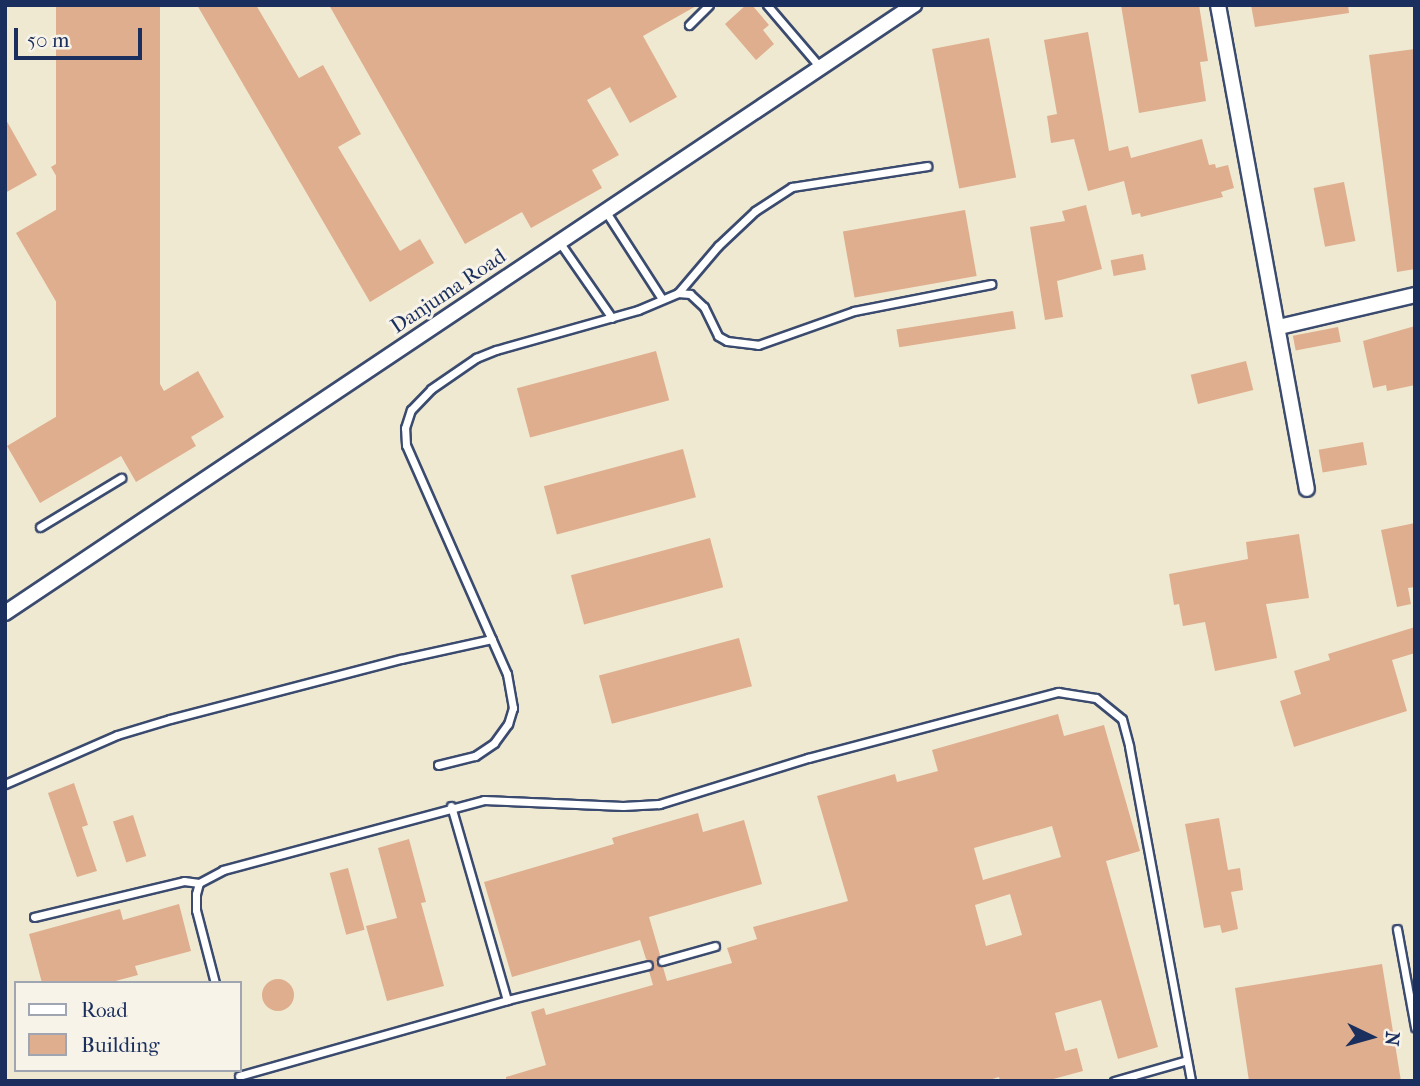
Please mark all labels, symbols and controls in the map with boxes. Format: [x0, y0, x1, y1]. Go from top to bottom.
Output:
scale bar [18, 14, 145, 58]
text: 50 m [27, 28, 70, 52]
street label: Danjuma Road [386, 243, 510, 339]
legend [14, 981, 242, 1072]
text: Road [81, 998, 128, 1022]
north arrow [1336, 1002, 1406, 1072]
text: N [1380, 1031, 1404, 1047]
text: Building [81, 1033, 159, 1057]

